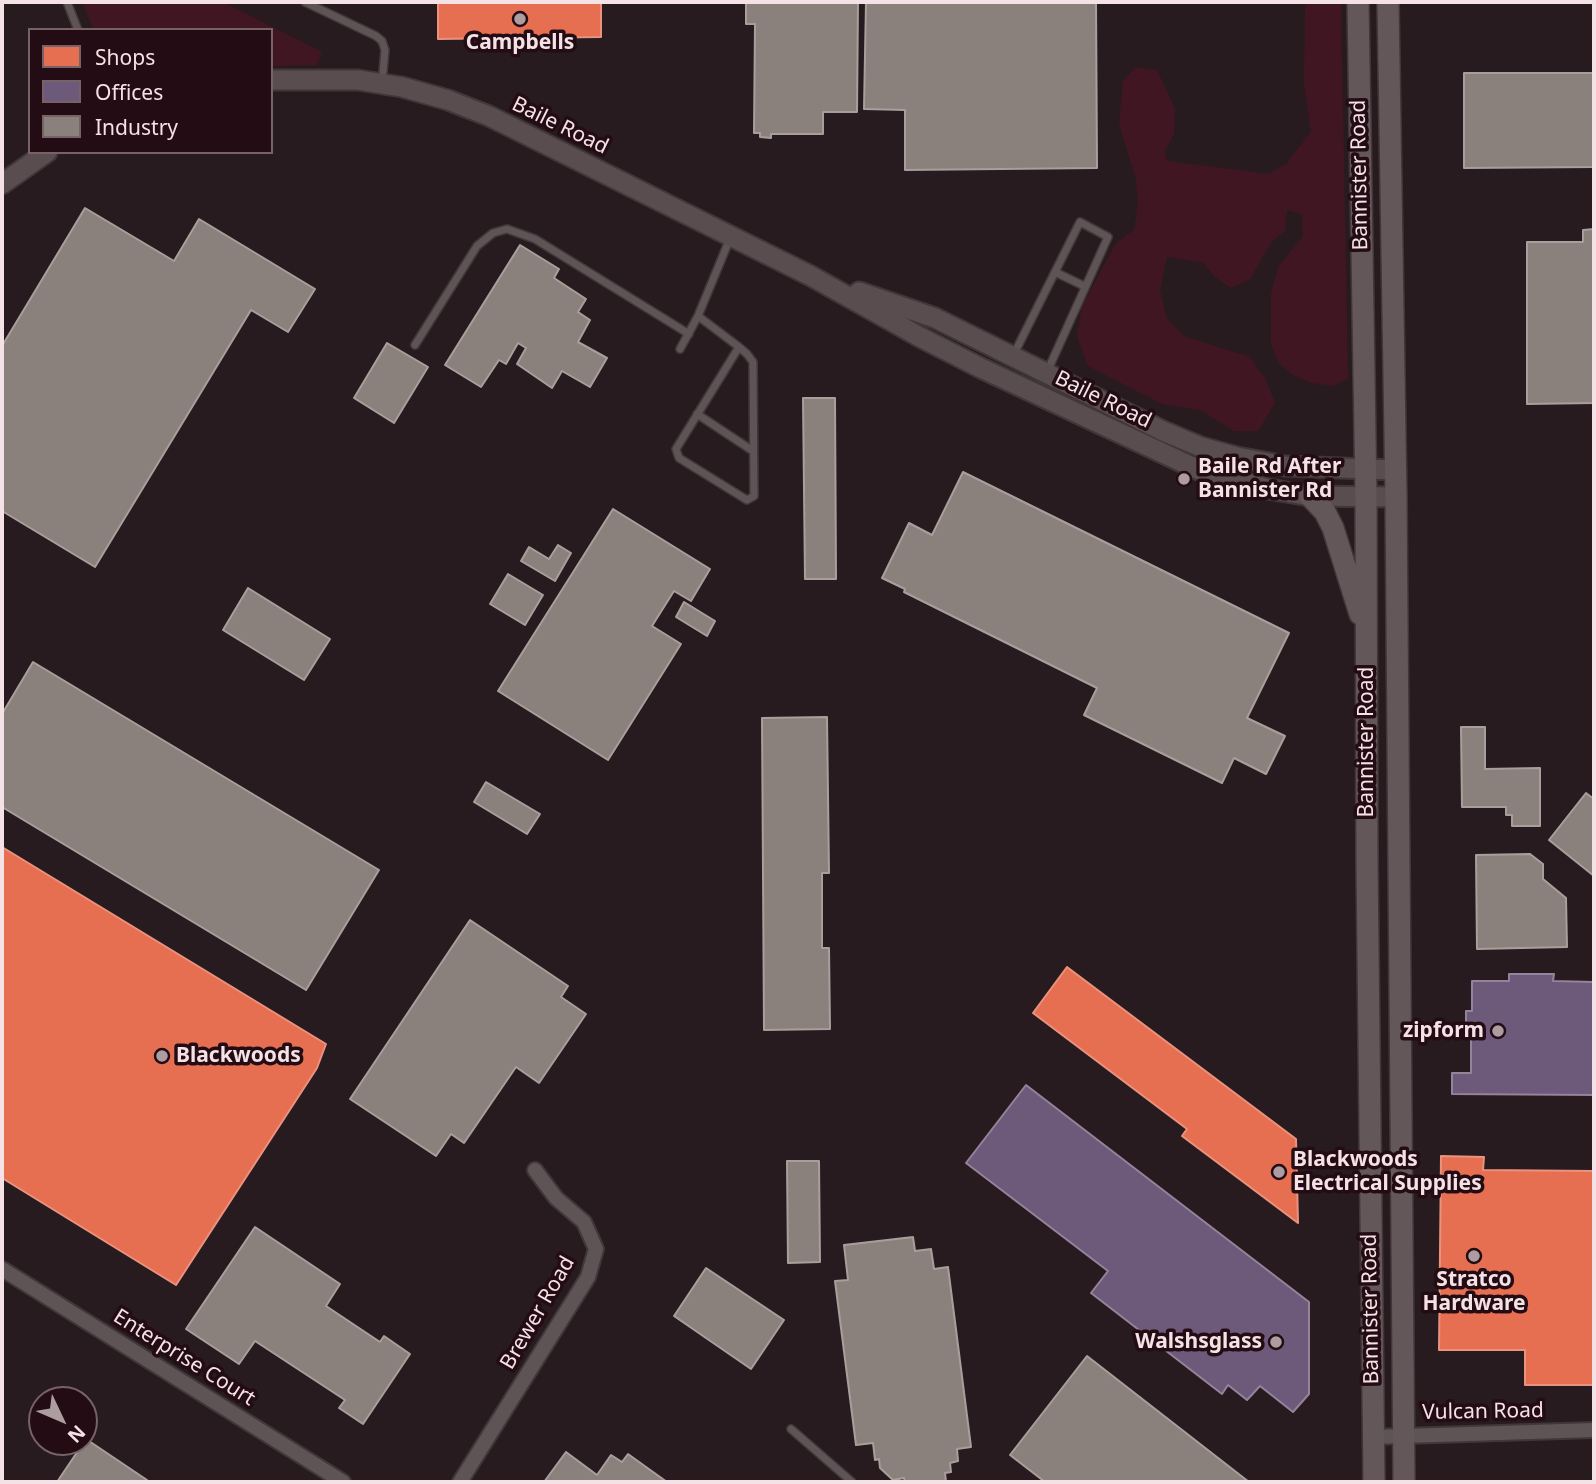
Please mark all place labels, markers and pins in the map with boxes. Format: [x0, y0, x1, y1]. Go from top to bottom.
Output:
marker: Campbells [512, 11, 528, 27]
place label: Campbells [466, 30, 574, 56]
place label: Baile Rd After Bannister Rd [1198, 454, 1341, 504]
marker: Baile Rd After Bannister Rd [1176, 471, 1192, 487]
place label: zipform [1403, 1018, 1484, 1044]
marker: zipform [1490, 1023, 1506, 1039]
place label: Blackwoods [176, 1043, 301, 1069]
marker: Blackwoods [154, 1048, 170, 1064]
place label: Blackwoods Electrical Supplies [1293, 1147, 1482, 1197]
marker: Blackwoods Electrical Supplies [1271, 1164, 1287, 1180]
marker: Stratco Hardware [1466, 1248, 1482, 1264]
place label: Stratco Hardware [1423, 1267, 1525, 1317]
place label: Walshsglass [1135, 1329, 1262, 1355]
marker: Walshsglass [1268, 1334, 1284, 1350]

